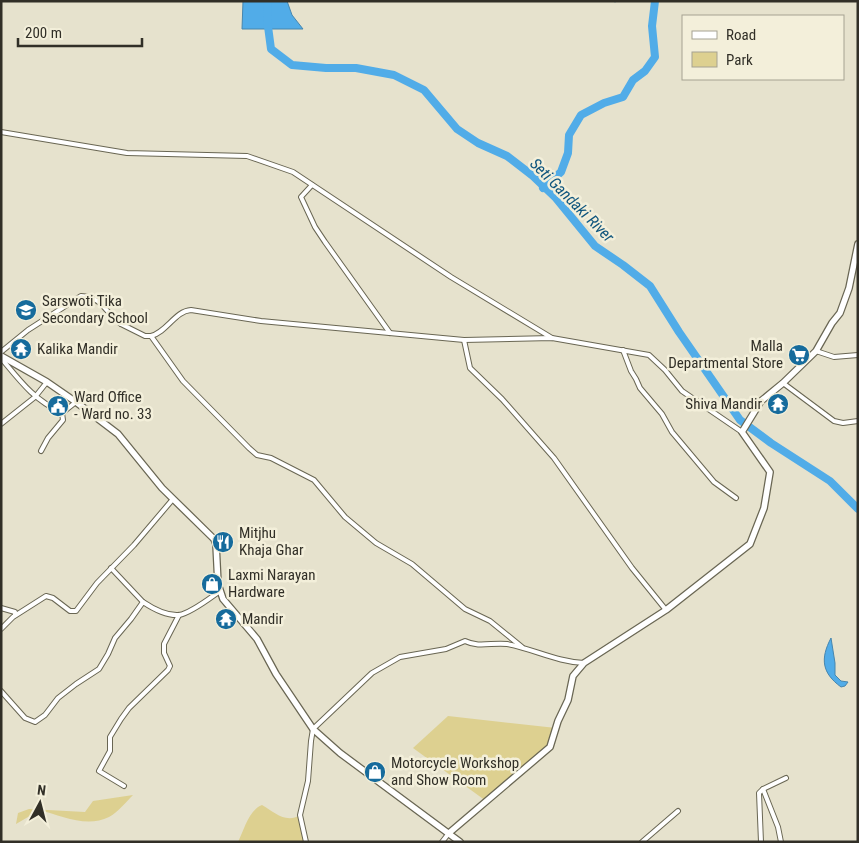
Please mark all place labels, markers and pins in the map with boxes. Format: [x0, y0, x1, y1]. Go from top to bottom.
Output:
place label: Sarswoti Tika Secondary School [42, 292, 148, 327]
school or university icon: Sarswoti Tika Secondary School [14, 298, 38, 322]
temple icon: Kalika Mandir [9, 337, 33, 361]
place label: Malla Departmental Store [668, 337, 783, 372]
place label: Kalika Mandir [37, 340, 118, 358]
supermarket icon: Malla Departmental Store [787, 343, 811, 367]
place label: Ward Office - Ward no. 33 [74, 388, 152, 423]
temple icon: Shiva Mandir [766, 392, 790, 416]
public building icon: Ward Office - Ward no. 33 [46, 394, 70, 418]
place label: Shiva Mandir [685, 395, 762, 413]
place label: Mitjhu Khaja Ghar [239, 524, 304, 559]
restaurant icon: Mitjhu Khaja Ghar [211, 530, 235, 554]
place label: Laxmi Narayan Hardware [228, 566, 316, 601]
shop icon: Laxmi Narayan Hardware [200, 572, 224, 596]
temple icon: Mandir [214, 607, 238, 631]
place label: Mandir [242, 610, 284, 628]
place label: Motorcycle Workshop and Show Room [391, 754, 519, 789]
shop icon: Motorcycle Workshop and Show Room [363, 760, 387, 784]

